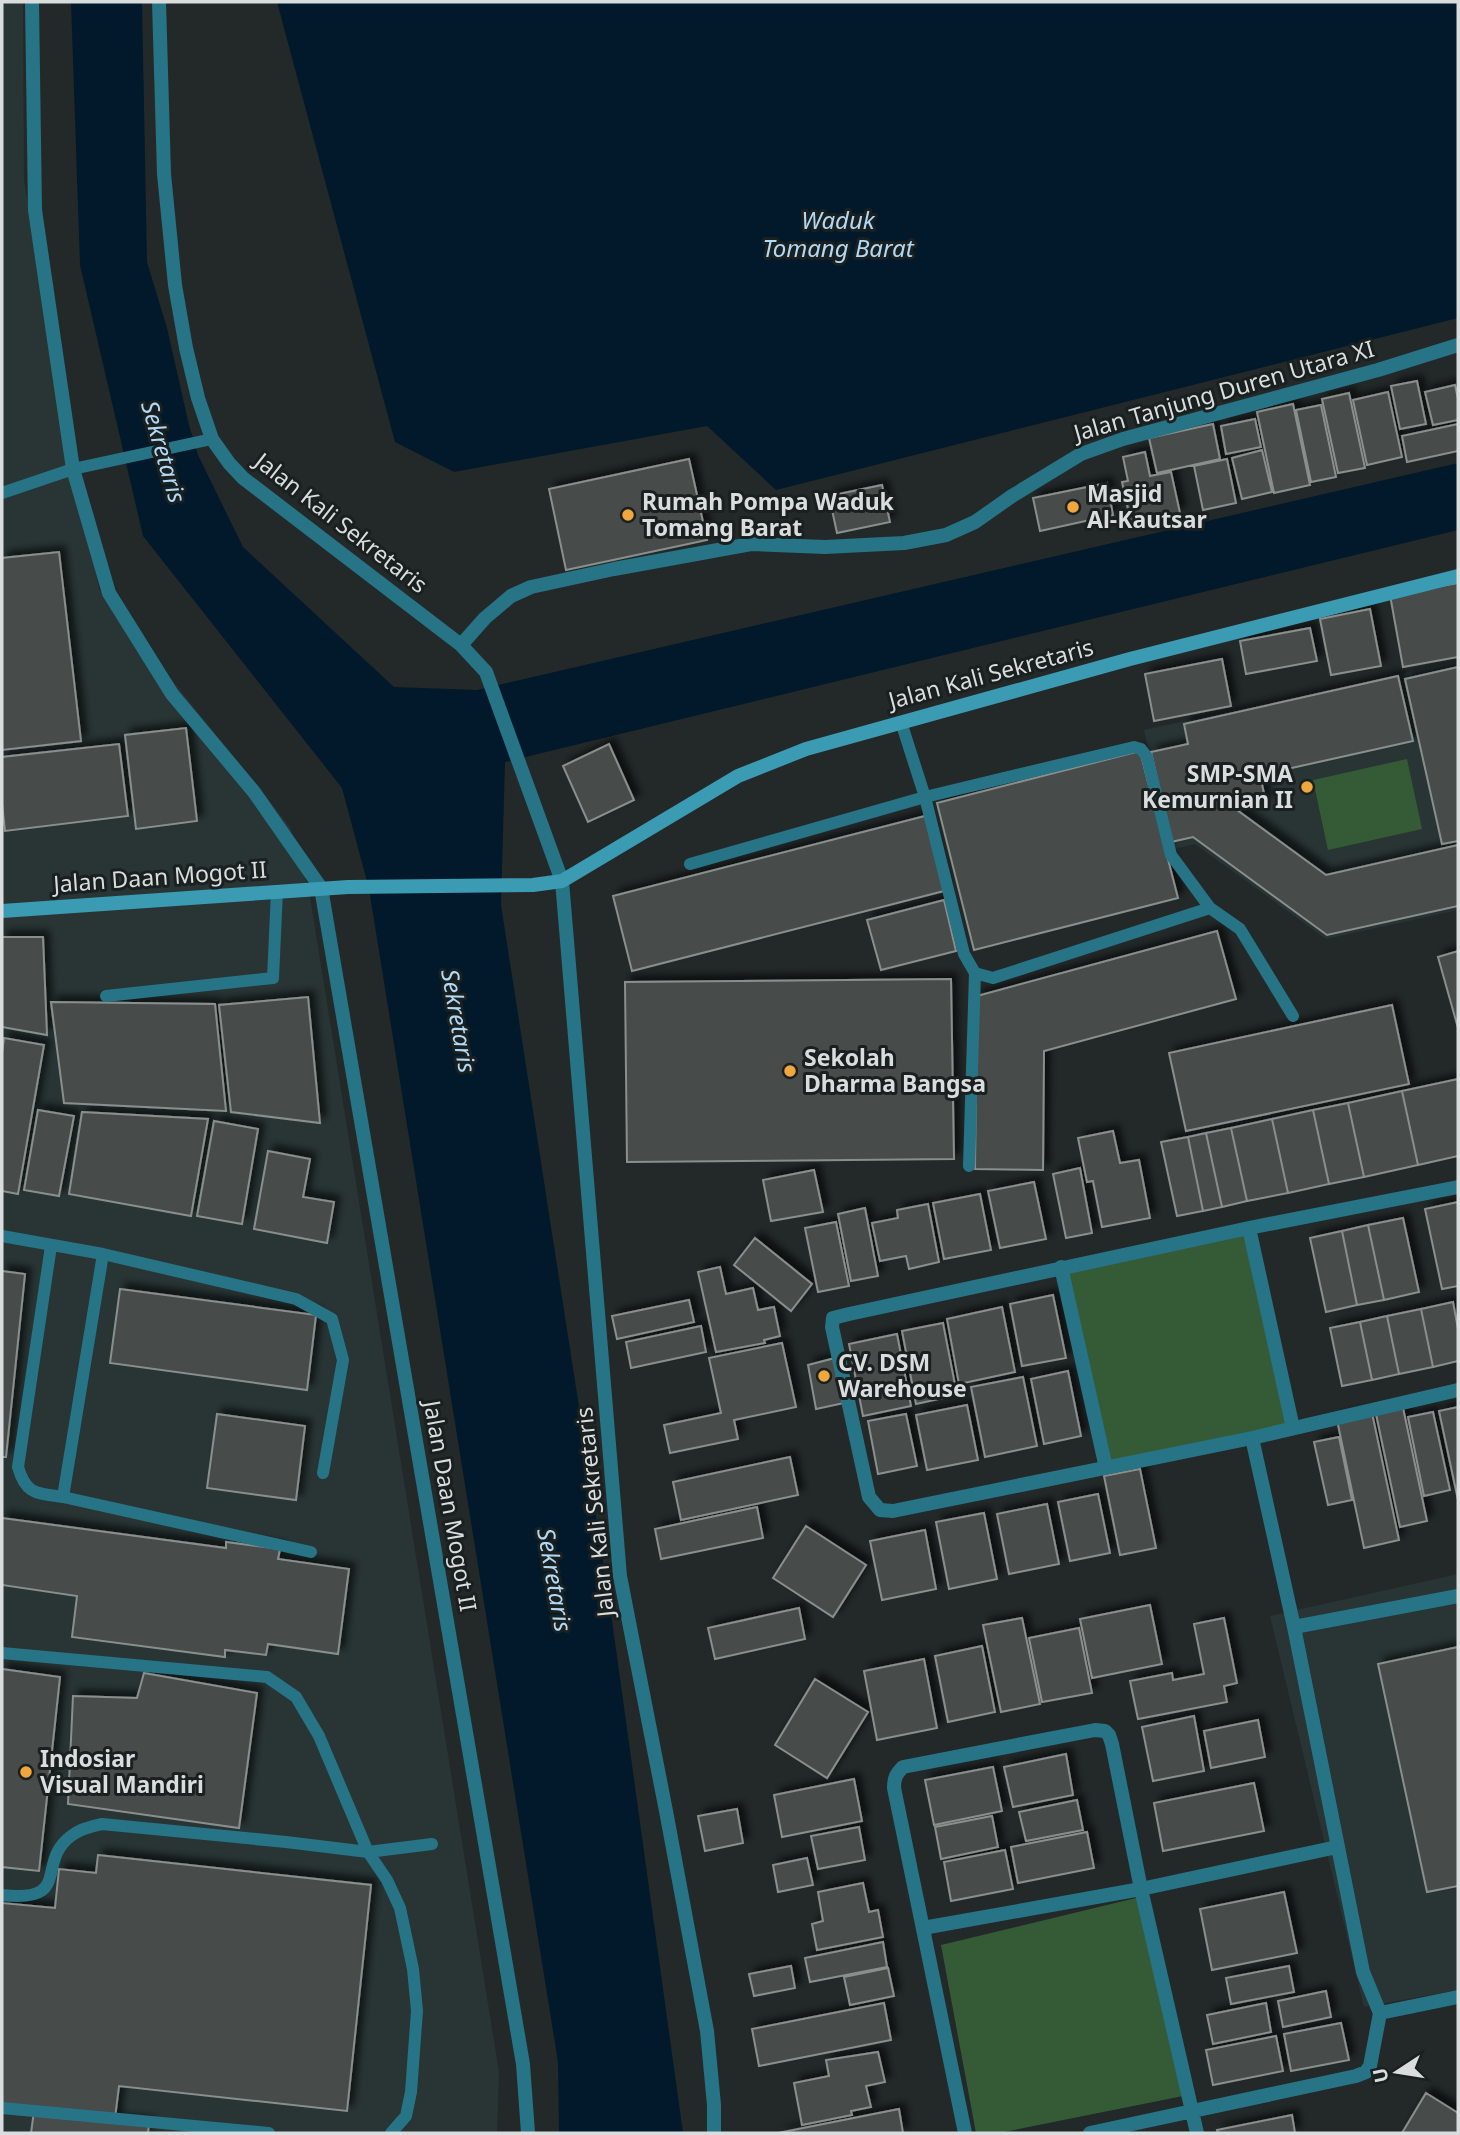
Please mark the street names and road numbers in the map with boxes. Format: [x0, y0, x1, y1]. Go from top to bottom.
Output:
street label: Jalan Tanjung Duren Utara XI [1068, 332, 1378, 449]
street label: Jalan Kali Sekretaris [247, 443, 435, 600]
street label: Jalan Kali Sekretaris [883, 630, 1097, 716]
street label: Jalan Daan Mogot II [50, 853, 268, 900]
street label: Jalan Daan Mogot II [416, 1396, 485, 1614]
street label: Jalan Kali Sekretaris [567, 1406, 621, 1621]

